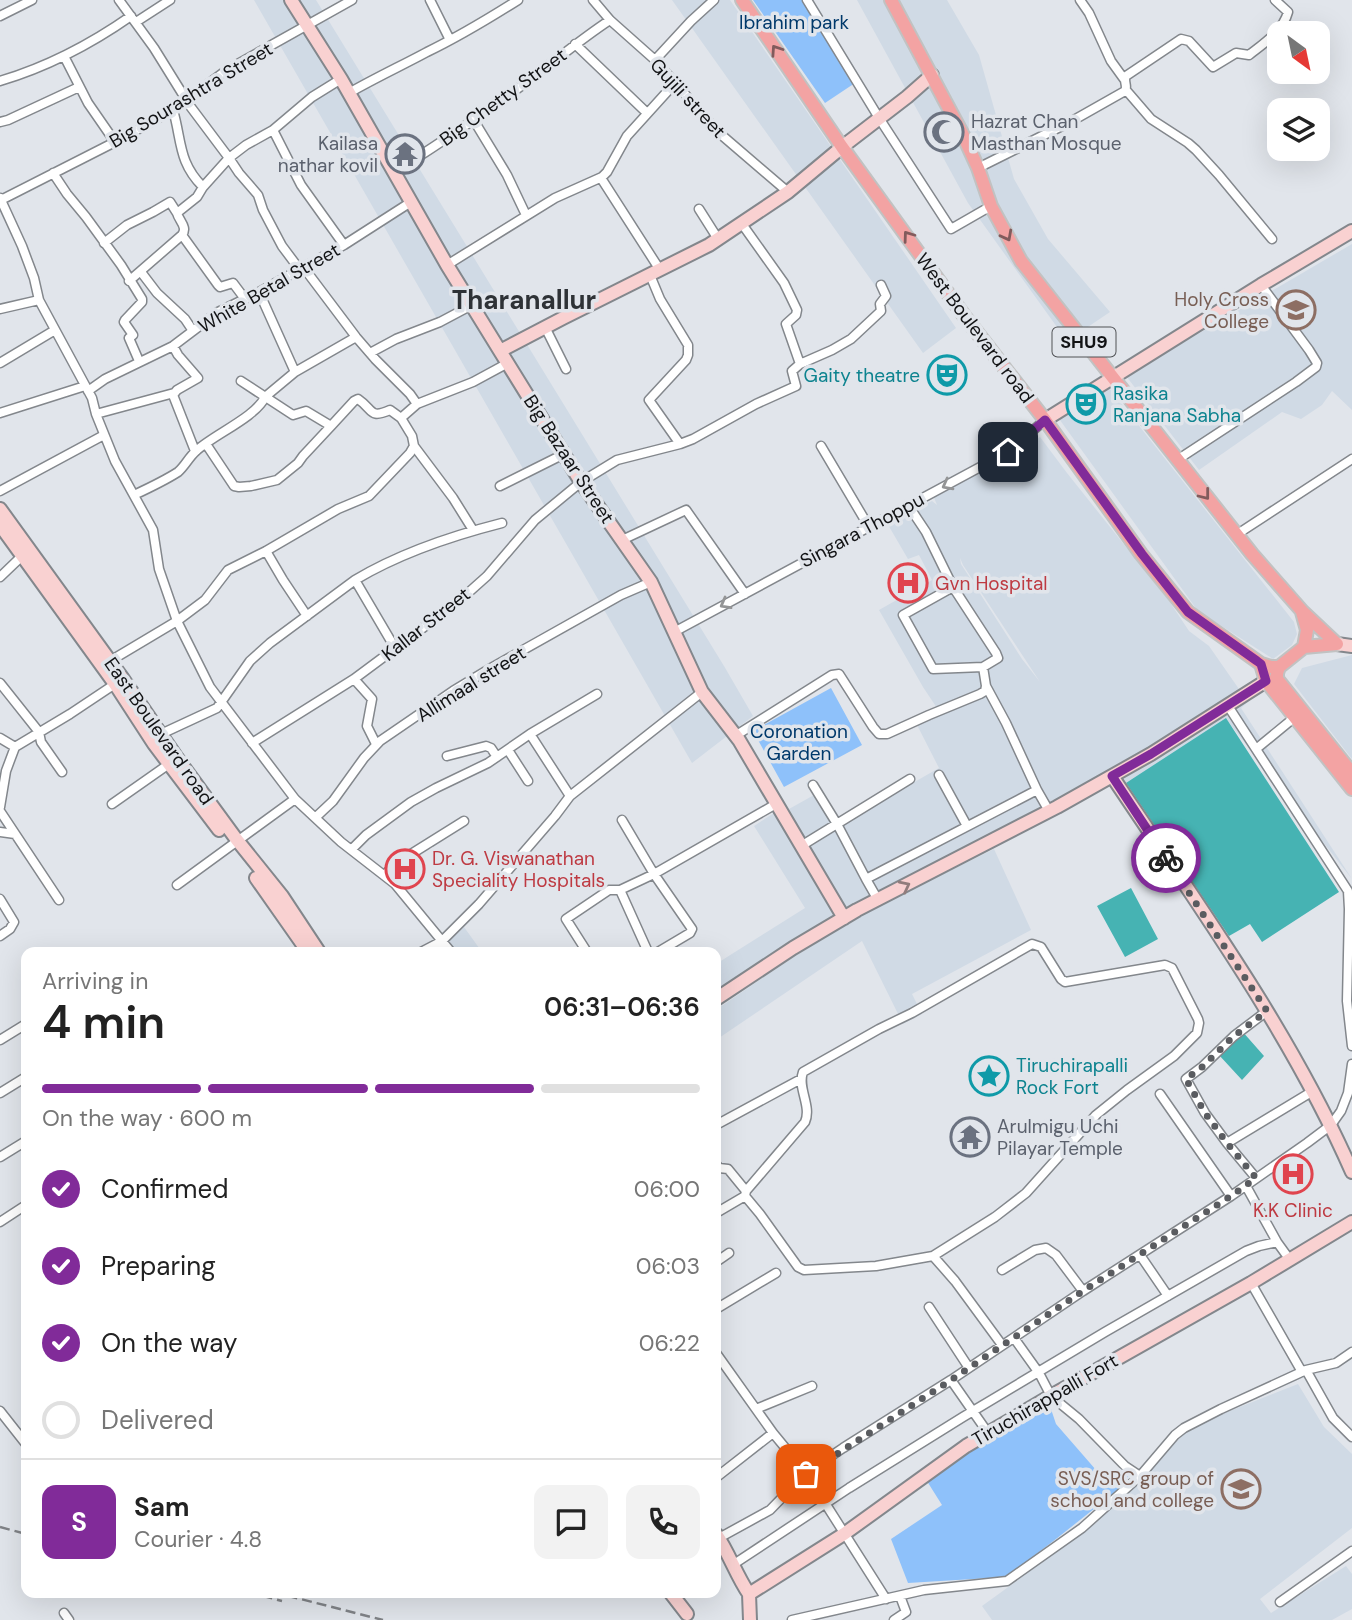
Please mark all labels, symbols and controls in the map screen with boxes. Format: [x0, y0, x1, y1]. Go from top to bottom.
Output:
park label: Ibrahim park [739, 10, 849, 35]
north arrow [1267, 21, 1330, 84]
map controls [1267, 21, 1330, 161]
street label: Big Sourashtra Street [105, 36, 277, 154]
street label: Big Chetty Street [435, 42, 571, 152]
one-way arrow [772, 45, 784, 58]
street label: Gujili street [645, 53, 731, 143]
button: layers [1267, 98, 1330, 161]
place label: Hazrat Chan Masthan Mosque [971, 109, 1121, 156]
mosque icon: Hazrat Chan Masthan Mosque [923, 111, 965, 153]
place label: Kailasa nathar kovil [278, 131, 378, 178]
temple icon: Kailasa nathar kovil [384, 133, 426, 175]
one-way arrow [999, 229, 1013, 242]
one-way arrow [903, 231, 916, 244]
street label: White Betal Street [194, 237, 344, 339]
street label: West Boulevard road [910, 248, 1040, 408]
district label: Tharanallur [452, 283, 597, 317]
place label: Holy Cross College [1174, 287, 1269, 334]
school or university icon: Holy Cross College [1275, 289, 1317, 331]
road number: SHU9 [1052, 328, 1116, 356]
theatre icon: Gaity theatre [926, 354, 968, 396]
place label: Gaity theatre [803, 363, 920, 388]
place label: Rasika Ranjana Sabha [1113, 381, 1241, 428]
theatre icon: Rasika Ranjana Sabha [1065, 383, 1107, 425]
street label: Big Bazaar Street [518, 390, 620, 528]
pin [978, 422, 1038, 482]
icon: home [989, 433, 1027, 471]
one-way arrow [942, 476, 954, 490]
street label: Singara Thoppu [795, 487, 929, 573]
one-way arrow [1196, 487, 1209, 499]
hospital icon: Gvn Hospital [887, 562, 929, 604]
place label: Gvn Hospital [935, 571, 1048, 596]
street label: Kallar Street [377, 582, 475, 666]
one-way arrow [720, 596, 733, 609]
street label: Allimaal street [412, 640, 530, 728]
street label: East Boulevard road [99, 652, 219, 810]
park label: Coronation Garden [750, 719, 848, 766]
courier [1131, 823, 1201, 893]
icon: bike [1147, 839, 1185, 877]
place label: Dr. G. Viswanathan Speciality Hospitals [432, 846, 605, 893]
hospital icon: Dr. G. Viswanathan Speciality Hospitals [384, 848, 426, 890]
one-way arrow [898, 881, 910, 894]
text: Arriving in [42, 966, 148, 996]
text: 06:31–06:36 [544, 990, 700, 1024]
text: 4 min [42, 992, 165, 1052]
place label: Tiruchirapalli Rock Fort [1016, 1053, 1128, 1100]
place icon: Tiruchirapalli Rock Fort [968, 1055, 1010, 1097]
text: On the way · 600 m [42, 1103, 252, 1133]
place label: Arulmigu Uchi Pilayar Temple [997, 1114, 1123, 1161]
temple icon: Arulmigu Uchi Pilayar Temple [949, 1116, 991, 1158]
hospital icon: K.K Clinic [1272, 1153, 1314, 1195]
icon: check [42, 1170, 80, 1208]
text: Confirmed [101, 1172, 228, 1206]
text: 06:00 [634, 1174, 700, 1204]
place label: K.K Clinic [1253, 1198, 1333, 1223]
icon: check [42, 1247, 80, 1285]
text: Preparing [101, 1249, 216, 1283]
text: 06:03 [636, 1251, 700, 1281]
icon: check [42, 1324, 80, 1362]
text: On the way [101, 1326, 237, 1360]
text: 06:22 [639, 1328, 700, 1358]
street label: Tiruchirappalli Fort [967, 1348, 1123, 1452]
text: Delivered [101, 1403, 214, 1437]
pin [776, 1444, 836, 1504]
icon: bag [787, 1455, 825, 1493]
place label: SVS/SRC group of school and college [1050, 1466, 1214, 1513]
school or university icon: SVS/SRC group of school and college [1220, 1468, 1262, 1510]
button: chat [534, 1485, 608, 1559]
button: phone [626, 1485, 700, 1559]
text: Sam [134, 1490, 189, 1524]
text: S [71, 1505, 87, 1539]
text: Courier · 4.8 [134, 1524, 262, 1554]

